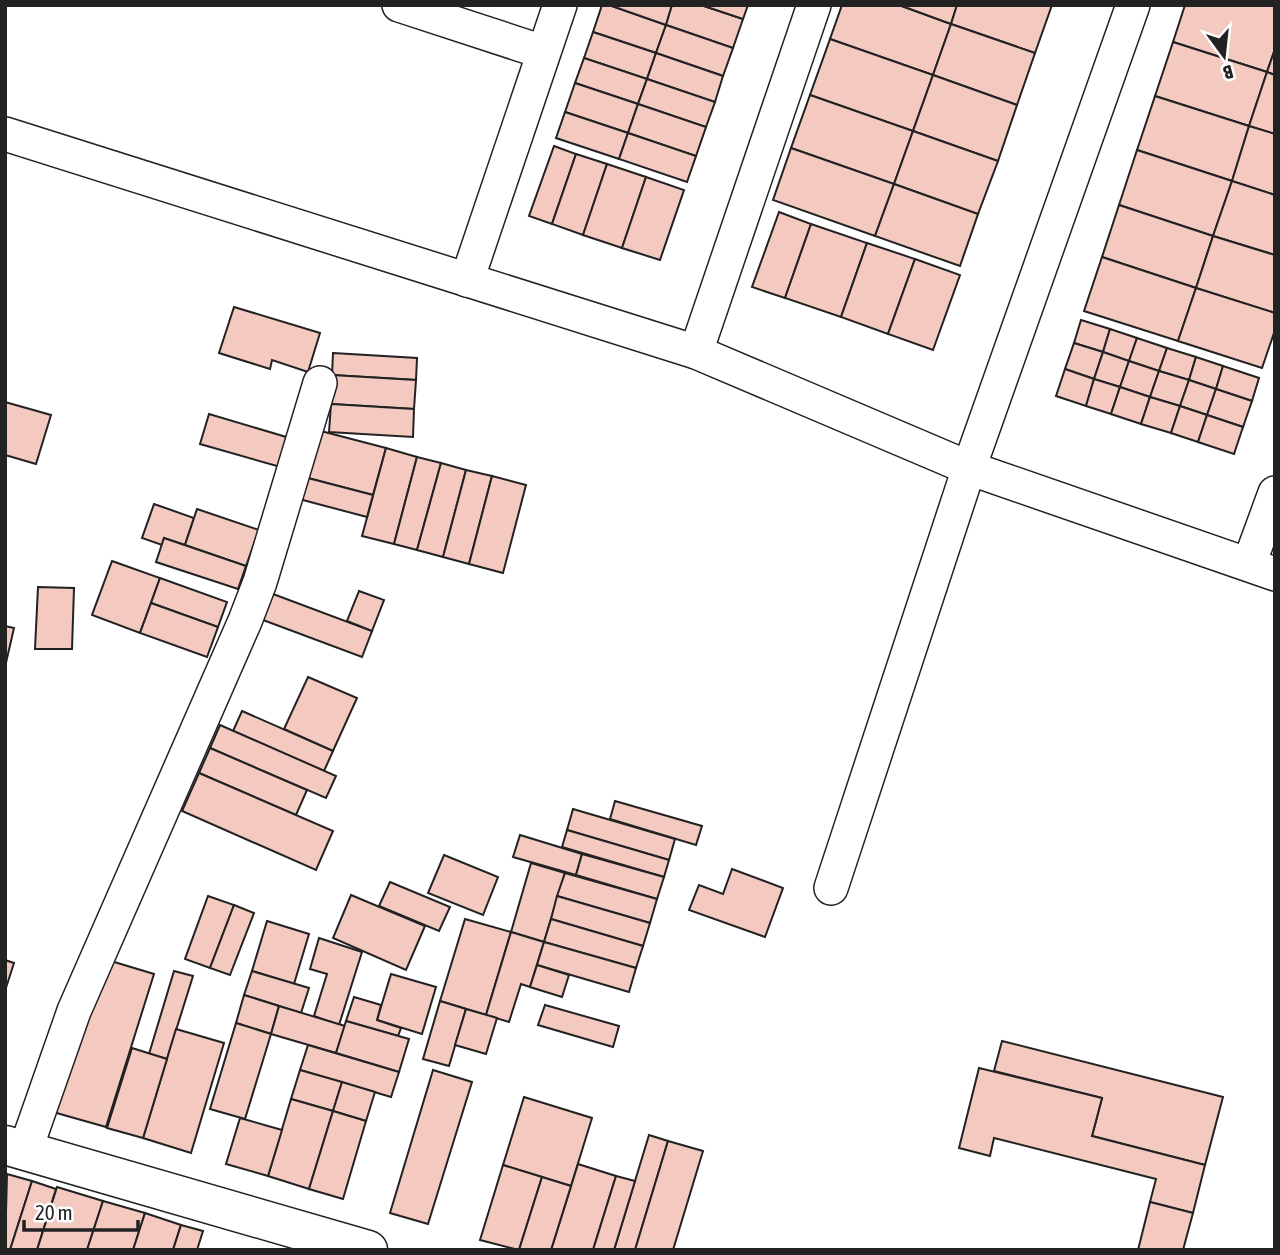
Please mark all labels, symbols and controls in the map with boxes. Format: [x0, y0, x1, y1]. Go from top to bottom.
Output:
north arrow [1189, 21, 1259, 91]
text: B [1221, 61, 1236, 84]
scale bar [24, 1188, 138, 1232]
text: 20 m [35, 1200, 73, 1224]

